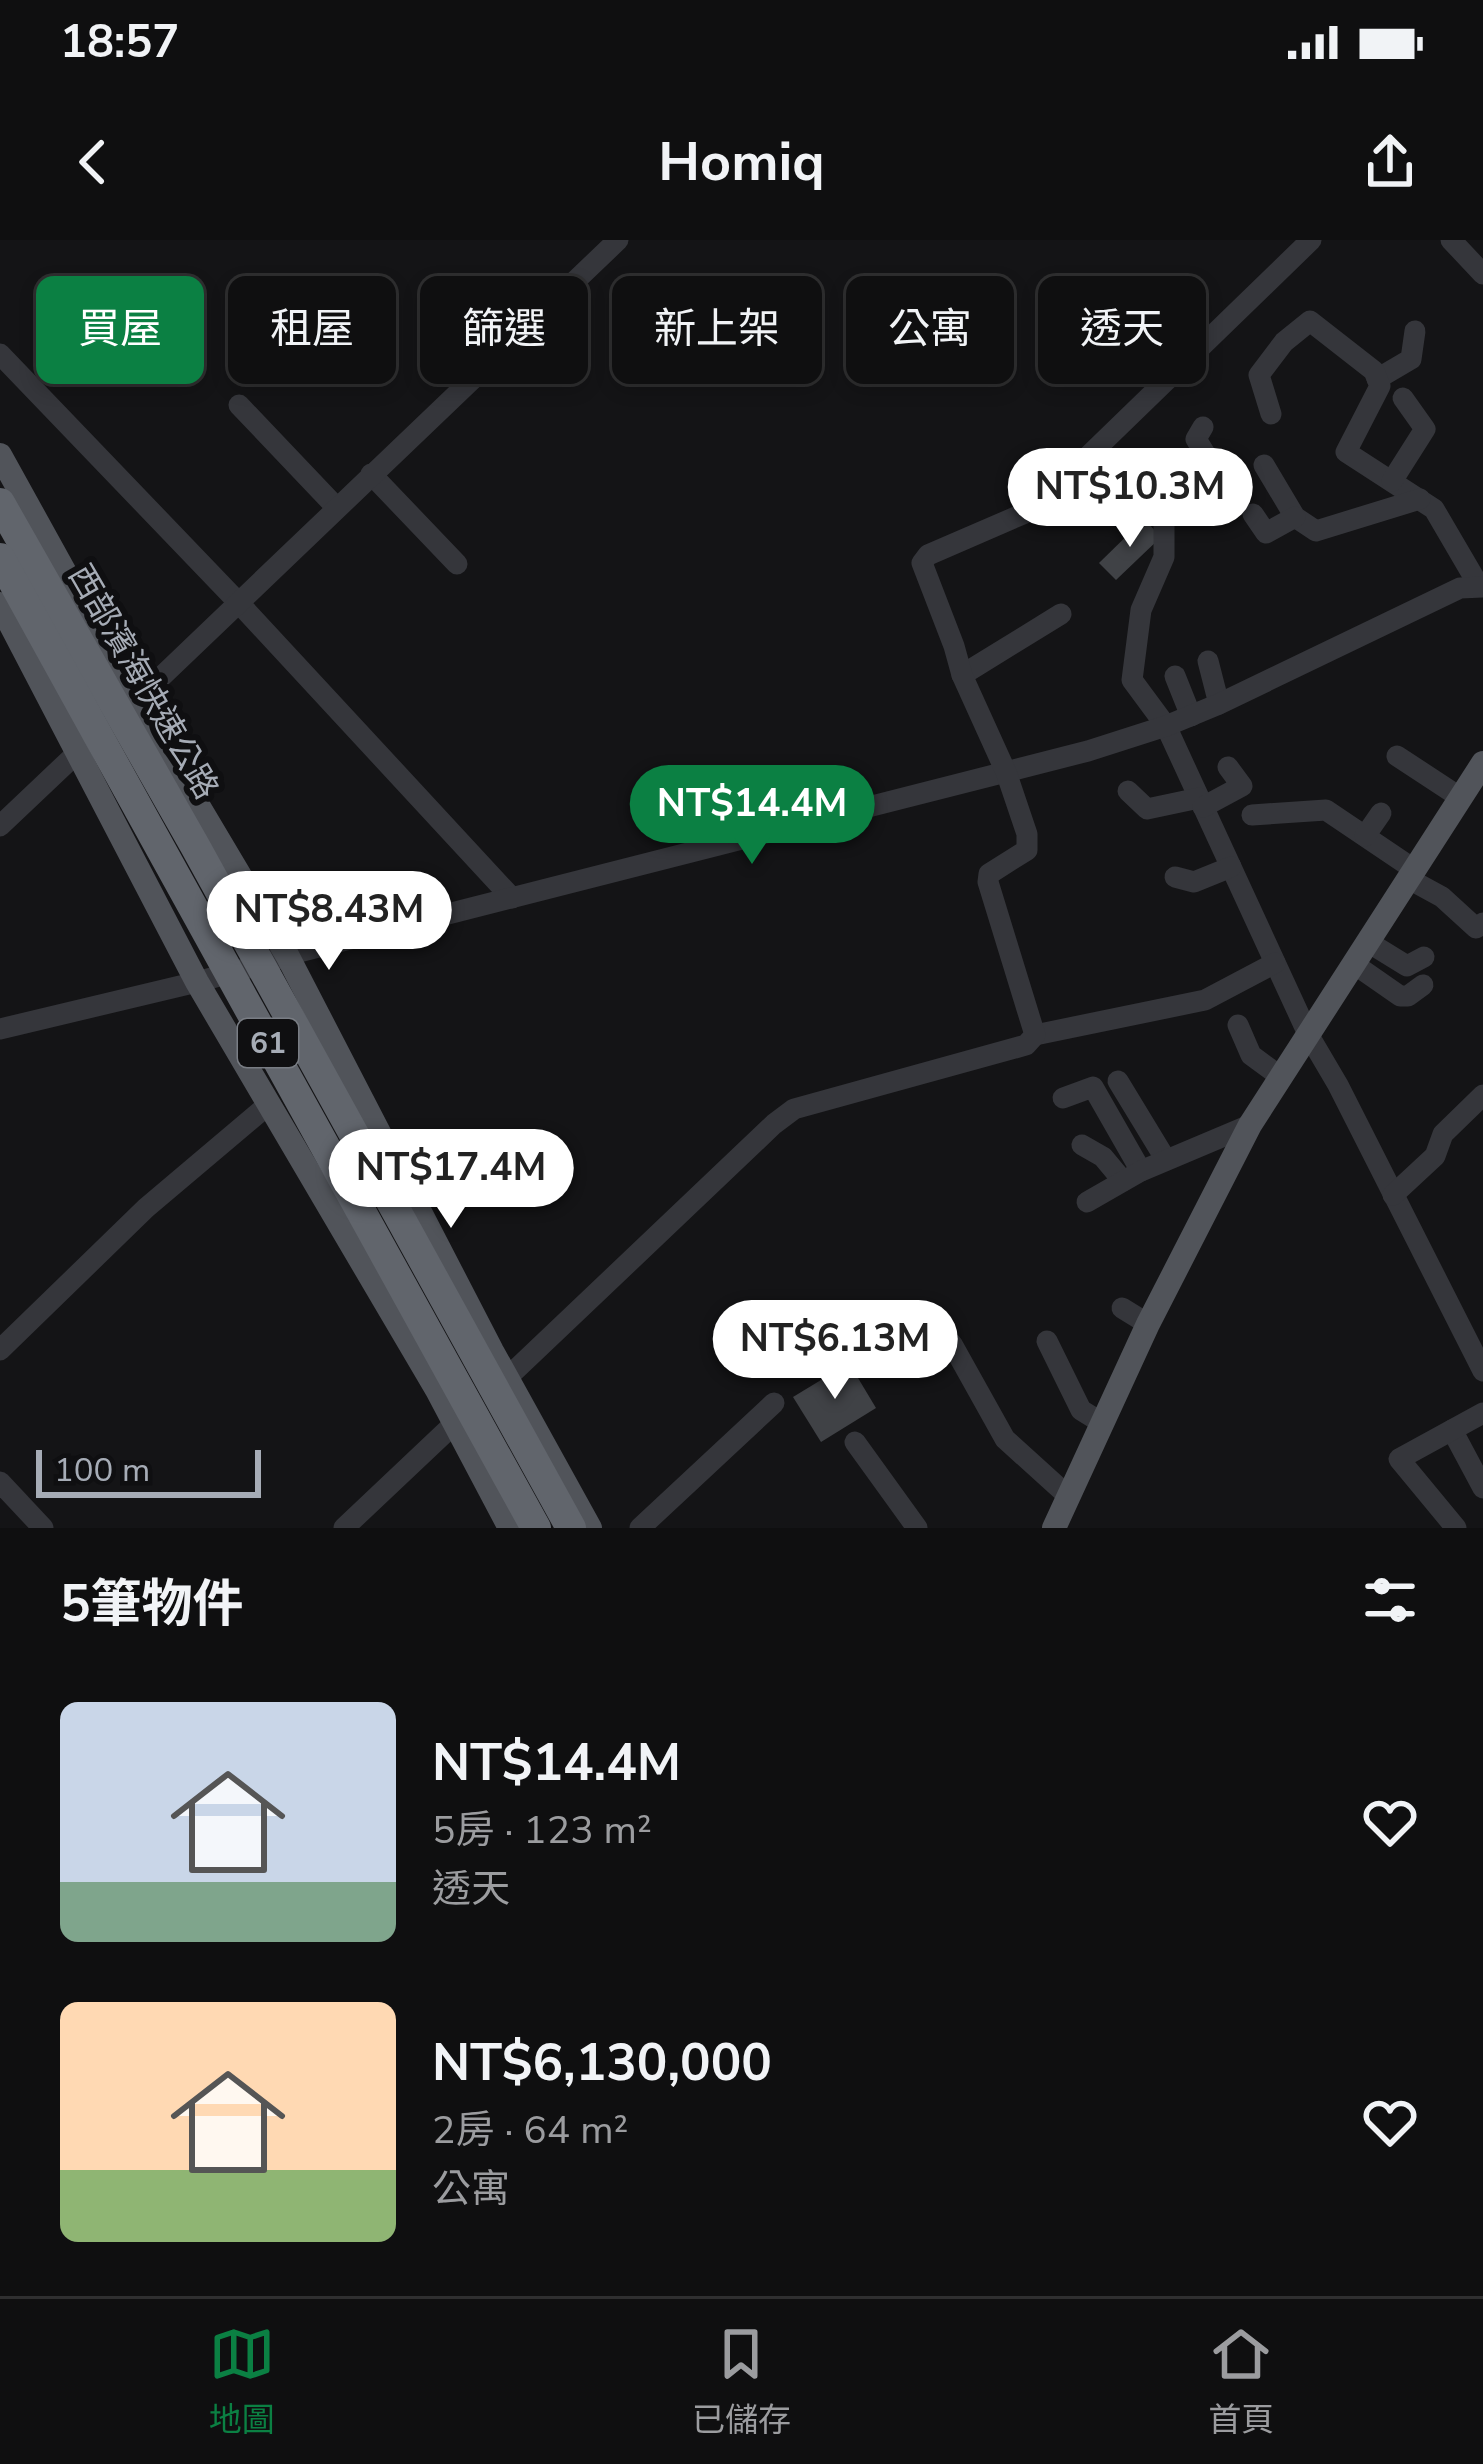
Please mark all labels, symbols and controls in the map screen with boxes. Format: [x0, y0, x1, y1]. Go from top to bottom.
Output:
text: 18:57 [60, 12, 179, 73]
text: Homiq [658, 125, 825, 199]
icon: back [60, 129, 126, 195]
icon: share [1357, 129, 1423, 195]
chip: 買屋 [36, 276, 204, 384]
chip: 租屋 [228, 276, 396, 384]
chip: 篩選 [420, 276, 588, 384]
chip: 新上架 [612, 276, 822, 384]
chip: 公寓 [846, 276, 1014, 384]
chip: 透天 [1038, 276, 1206, 384]
pin: NT$10.3M [1006, 448, 1254, 550]
text: NT$10.3M [1035, 460, 1225, 513]
street label: 西部濱海快速公路 [58, 556, 228, 808]
pin: NT$14.4M [628, 765, 876, 867]
text: NT$14.4M [657, 777, 847, 830]
pin: NT$8.43M [205, 871, 453, 973]
text: NT$8.43M [234, 883, 424, 936]
road number: 61 [238, 1019, 298, 1067]
pin: NT$17.4M [327, 1129, 575, 1231]
text: NT$17.4M [356, 1141, 546, 1194]
pin: NT$6.13M [711, 1300, 959, 1402]
text: NT$6.13M [740, 1312, 930, 1365]
scale bar [36, 1444, 261, 1497]
text: 100 m [54, 1448, 150, 1493]
icon: filters [1357, 1567, 1423, 1633]
text: 5筆物件 [60, 1569, 244, 1639]
text: NT$14.4M [432, 1728, 681, 1798]
icon: home [156, 1750, 300, 1894]
icon: heart [1357, 1789, 1423, 1855]
text: 5房 · 123 m² [432, 1804, 652, 1857]
text: 透天 [432, 1863, 510, 1916]
text: NT$6,130,000 [432, 2028, 772, 2098]
icon: home [156, 2050, 300, 2194]
icon: heart [1357, 2089, 1423, 2155]
text: 2房 · 64 m² [432, 2104, 628, 2157]
text: 公寓 [432, 2163, 510, 2216]
tab: 地圖 [209, 2321, 275, 2443]
tab: 已儲存 [692, 2321, 791, 2443]
tab: 首頁 [1208, 2321, 1274, 2443]

